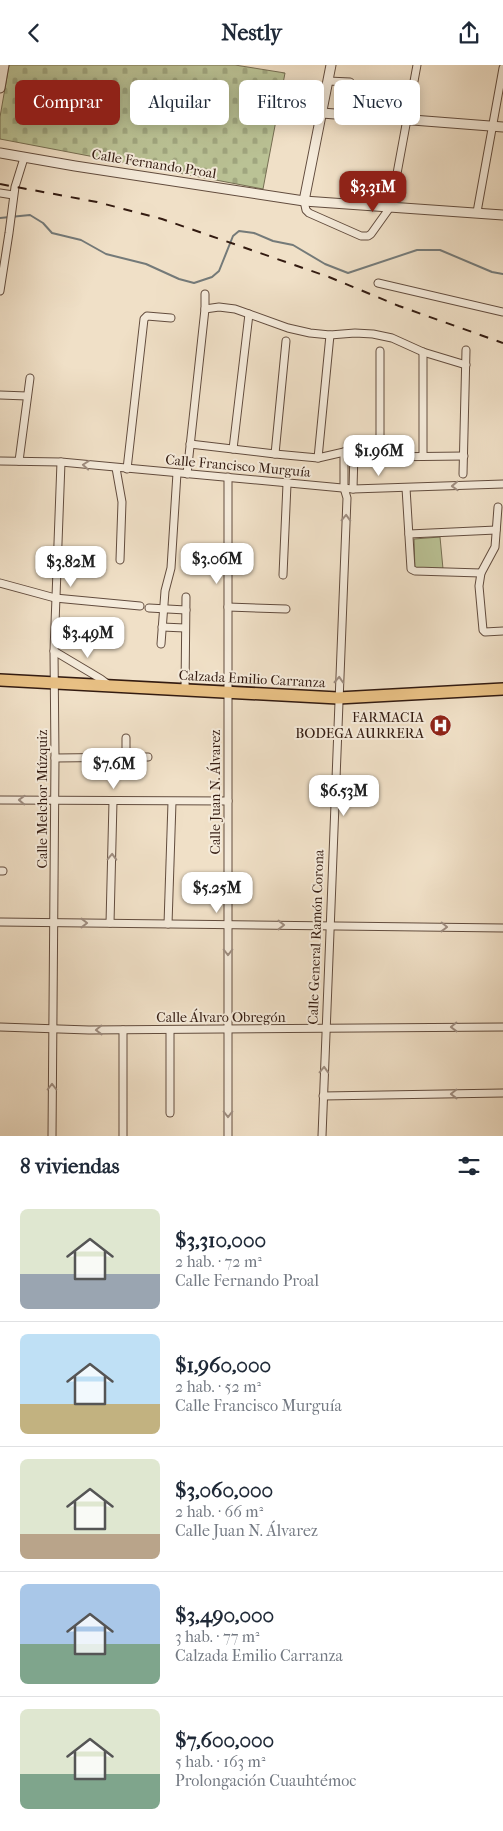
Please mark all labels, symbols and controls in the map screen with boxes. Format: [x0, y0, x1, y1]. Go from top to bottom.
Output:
icon: back [20, 19, 48, 47]
icon: share [455, 19, 483, 47]
text: Nestly [221, 20, 282, 46]
chip: Comprar [15, 80, 120, 125]
chip: Alquilar [130, 80, 229, 125]
chip: Filtros [239, 80, 324, 125]
chip: Nuevo [334, 80, 420, 125]
street label: Calle Fernando Proal [90, 146, 218, 182]
pin: $3.31M [332, 171, 414, 213]
text: $3.31M [350, 177, 396, 196]
pin: $1.96M [338, 435, 420, 477]
text: $1.96M [354, 441, 404, 460]
street label: Calle Francisco Murguía [165, 451, 312, 481]
one-way arrow [82, 459, 90, 470]
one-way arrow [450, 481, 458, 491]
one-way arrow [341, 513, 352, 521]
pin: $3.06M [176, 543, 258, 585]
pin: $3.82M [30, 545, 112, 588]
text: $3.06M [192, 549, 242, 568]
text: $3.82M [46, 552, 96, 571]
pin: $3.49M [47, 617, 129, 659]
text: $3.49M [62, 623, 114, 642]
street label: Calzada Emilio Carranza [178, 667, 326, 691]
one-way arrow [334, 676, 344, 684]
place label: FARMACIA BODEGA AURRERA [295, 709, 425, 742]
hospital icon: FARMACIA BODEGA AURRERA [428, 713, 452, 737]
street label: Calle Juan N. Álvarez [206, 729, 224, 855]
street label: Calle Melchor Múzquiz [34, 730, 51, 868]
pin: $7.6M [79, 747, 149, 790]
text: $7.6M [93, 754, 135, 773]
pin: $6.53M [303, 775, 385, 817]
text: $6.53M [320, 781, 368, 800]
one-way arrow [17, 795, 25, 805]
street label: Calle General Ramón Corona [304, 849, 328, 1025]
one-way arrow [107, 853, 117, 860]
pin: $5.25M [176, 871, 258, 914]
text: $5.25M [193, 878, 241, 897]
one-way arrow [80, 918, 88, 928]
one-way arrow [278, 920, 285, 930]
one-way arrow [440, 922, 448, 932]
one-way arrow [223, 948, 233, 956]
street label: Calle Álvaro Obregón [156, 1008, 286, 1026]
one-way arrow [450, 1022, 458, 1032]
one-way arrow [95, 1025, 103, 1035]
one-way arrow [319, 1066, 329, 1074]
one-way arrow [47, 1083, 57, 1091]
one-way arrow [450, 1089, 458, 1099]
one-way arrow [223, 1110, 233, 1118]
icon: filters [455, 1152, 483, 1180]
text: 8 viviendas [20, 1154, 119, 1178]
text: $3,310,000 [175, 1228, 266, 1252]
icon: home [60, 1229, 120, 1289]
text: 2 hab. · 72 m² [175, 1252, 262, 1271]
text: Calle Fernando Proal [175, 1271, 319, 1290]
text: $1,960,000 [175, 1353, 271, 1377]
icon: home [60, 1354, 120, 1414]
text: 2 hab. · 52 m² [175, 1377, 261, 1396]
text: Calle Francisco Murguía [175, 1396, 342, 1415]
text: $3,060,000 [175, 1478, 273, 1502]
icon: home [60, 1479, 120, 1539]
text: 2 hab. · 66 m² [175, 1502, 263, 1521]
text: Calle Juan N. Álvarez [175, 1521, 318, 1540]
text: $3,490,000 [175, 1603, 274, 1627]
icon: home [60, 1604, 120, 1664]
text: 3 hab. · 77 m² [175, 1627, 260, 1646]
text: Calzada Emilio Carranza [175, 1646, 343, 1665]
text: $7,600,000 [175, 1728, 274, 1752]
icon: home [60, 1729, 120, 1789]
text: 5 hab. · 163 m² [175, 1752, 265, 1771]
text: Prolongación Cuauhtémoc [175, 1771, 356, 1790]

